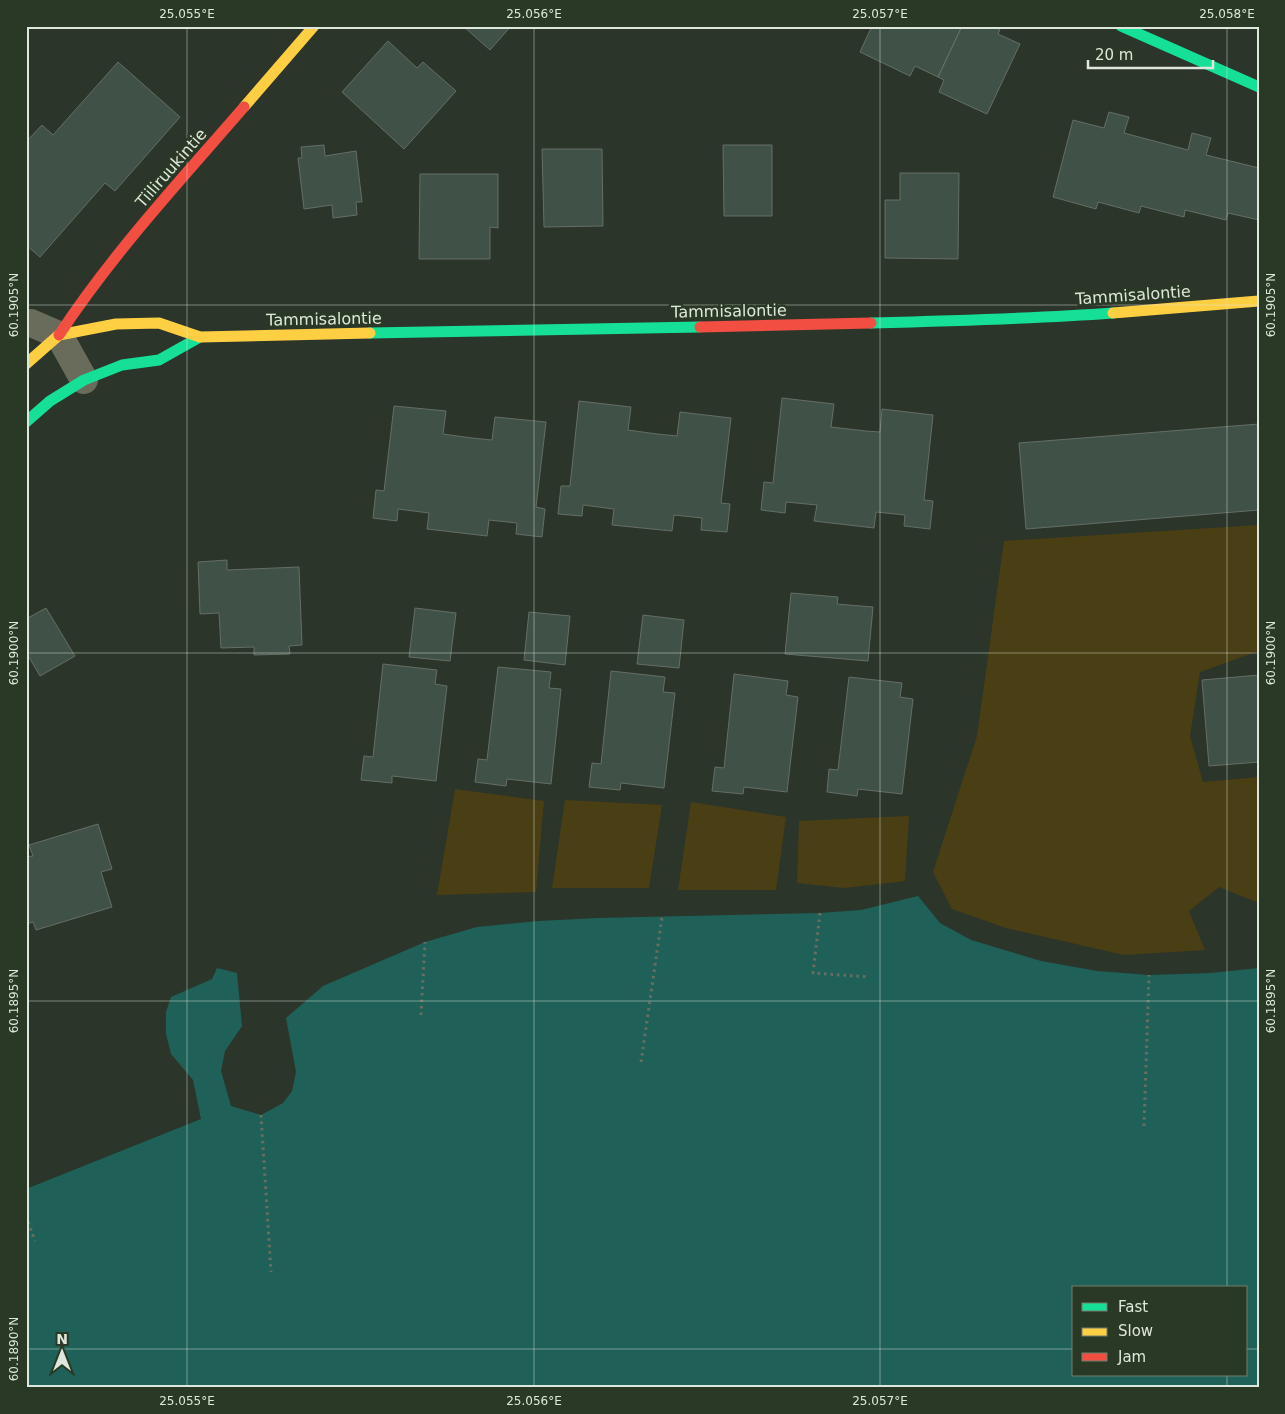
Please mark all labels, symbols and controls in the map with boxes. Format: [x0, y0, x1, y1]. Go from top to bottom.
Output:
text: 25.055°E [159, 7, 215, 21]
text: 25.056°E [506, 7, 562, 21]
text: 25.057°E [852, 7, 908, 21]
text: 25.058°E [1199, 7, 1255, 21]
scale bar [1088, 38, 1212, 70]
text: 20 m [1095, 46, 1133, 64]
street label: Tiiliruukintie [131, 125, 210, 212]
text: 60.1905°N [7, 273, 21, 337]
text: 60.1905°N [1264, 273, 1278, 337]
street label: Tammisalontie [1074, 281, 1191, 309]
street label: Tammisalontie [670, 300, 787, 322]
street label: Tammisalontie [265, 308, 382, 330]
text: 60.1900°N [7, 621, 21, 685]
text: 60.1900°N [1264, 621, 1278, 685]
text: 60.1895°N [7, 969, 21, 1033]
text: 60.1895°N [1264, 969, 1278, 1033]
legend [1072, 1286, 1248, 1376]
text: Fast [1118, 1298, 1148, 1316]
text: 60.1890°N [7, 1317, 21, 1381]
text: Slow [1118, 1322, 1153, 1340]
north arrow [38, 1326, 88, 1376]
text: N [56, 1331, 68, 1347]
text: Jam [1117, 1348, 1146, 1366]
text: 25.055°E [159, 1394, 215, 1408]
text: 25.056°E [506, 1394, 562, 1408]
text: 25.057°E [852, 1394, 908, 1408]

